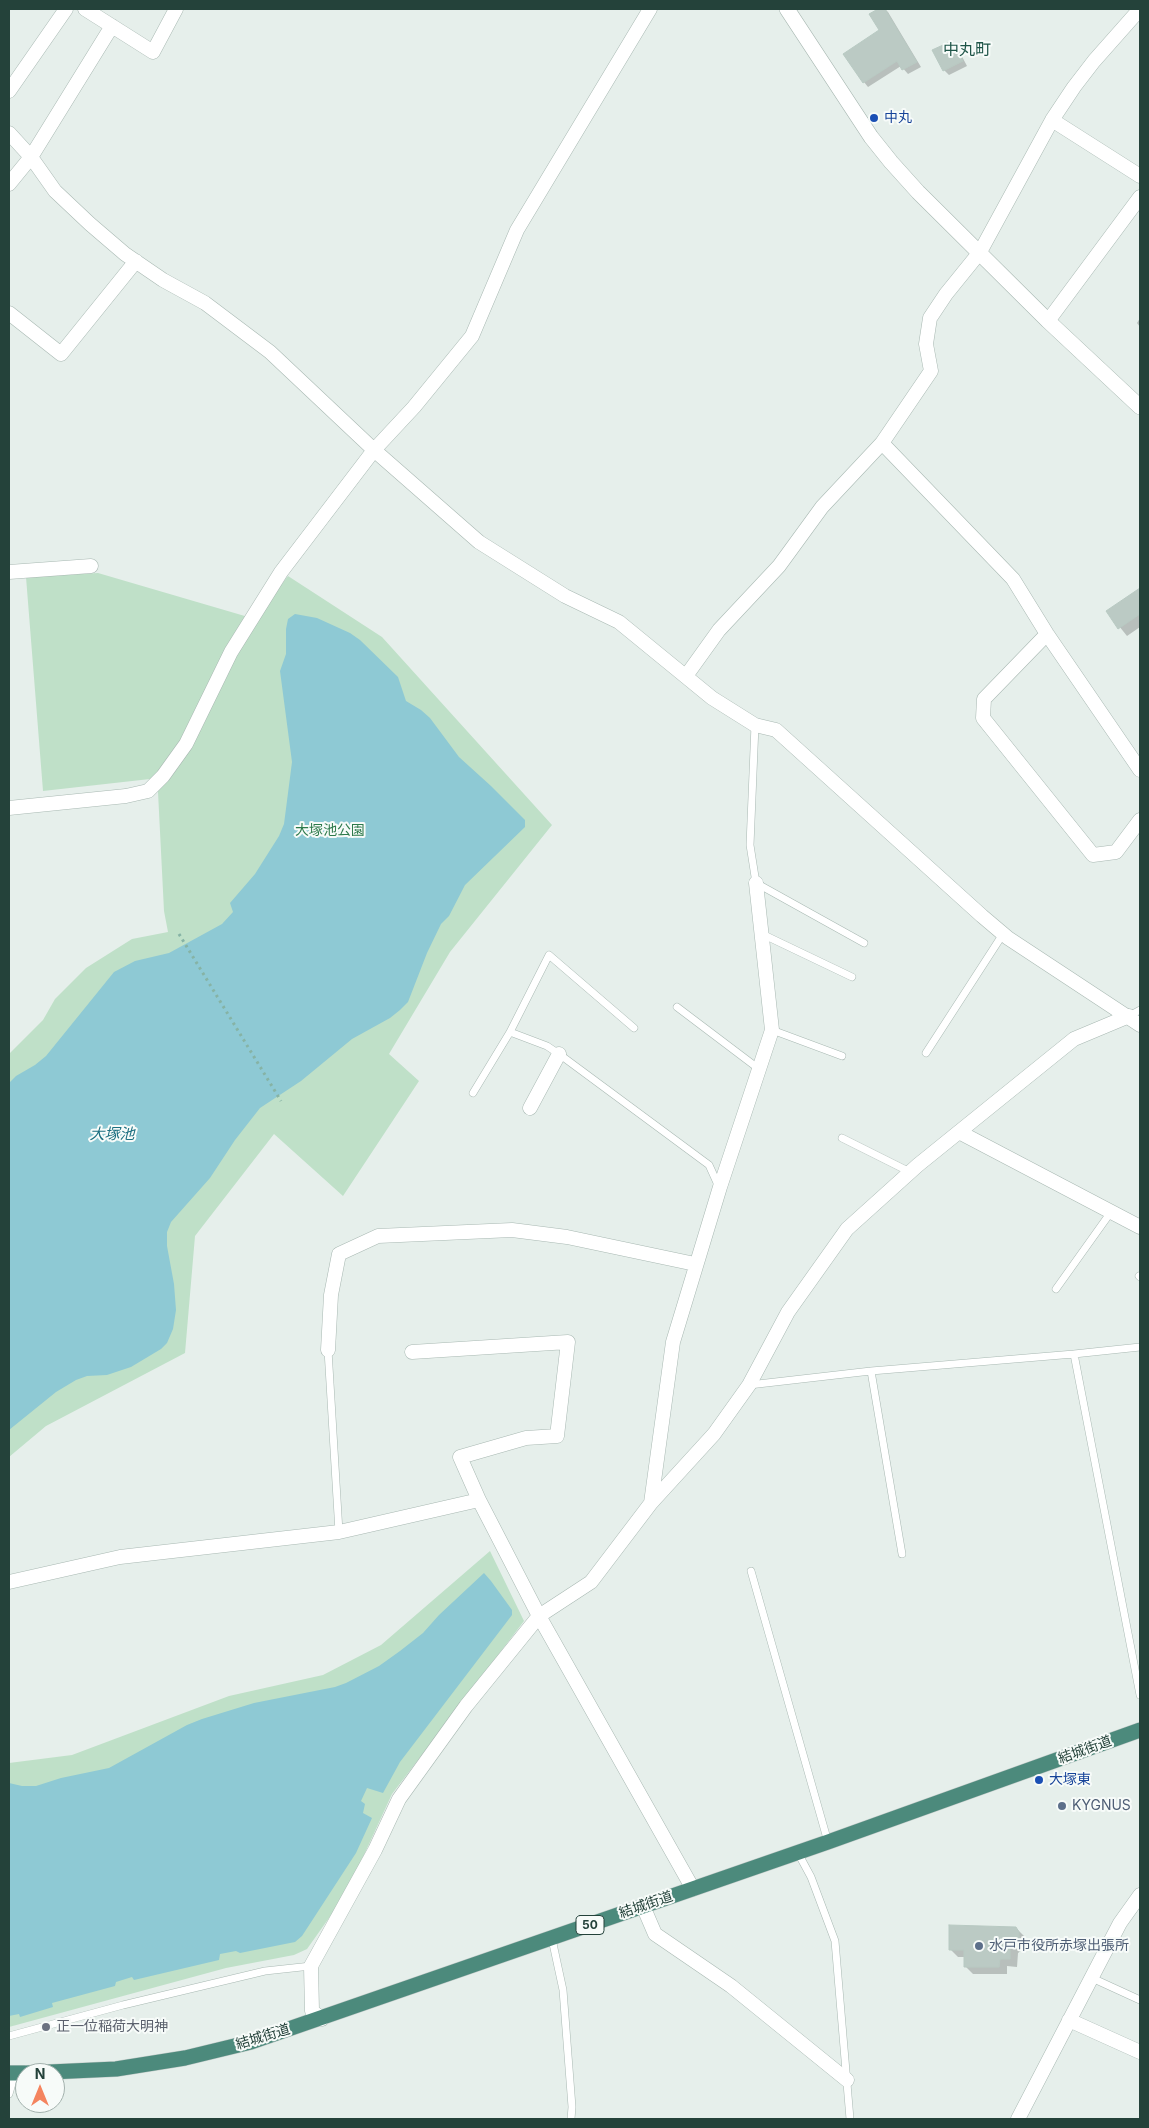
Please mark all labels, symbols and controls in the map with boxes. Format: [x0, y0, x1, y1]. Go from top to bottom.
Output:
district label: 中丸町 [943, 40, 991, 60]
place label: 中丸 [884, 110, 912, 126]
marker: 中丸 [868, 112, 880, 124]
park label: 大塚池公園 [295, 823, 365, 839]
water label: 大塚池 [90, 1125, 134, 1143]
street label: 結城街道 [1056, 1733, 1114, 1767]
place label: 大塚東 [1049, 1772, 1091, 1788]
marker: 大塚東 [1033, 1774, 1045, 1786]
place label: KYGNUS [1072, 1798, 1131, 1814]
marker: KYGNUS [1056, 1800, 1068, 1812]
street label: 結城街道 [617, 1888, 675, 1922]
road number: 50 [576, 1916, 604, 1934]
place label: 水戸市役所赤塚出張所 [989, 1938, 1129, 1954]
marker: 水戸市役所赤塚出張所 [973, 1940, 985, 1952]
place label: 正一位稲荷大明神 [56, 2019, 168, 2035]
marker: 正一位稲荷大明神 [40, 2021, 52, 2033]
street label: 結城街道 [234, 2021, 292, 2053]
north arrow [15, 2063, 65, 2113]
text: N [35, 2065, 45, 2082]

